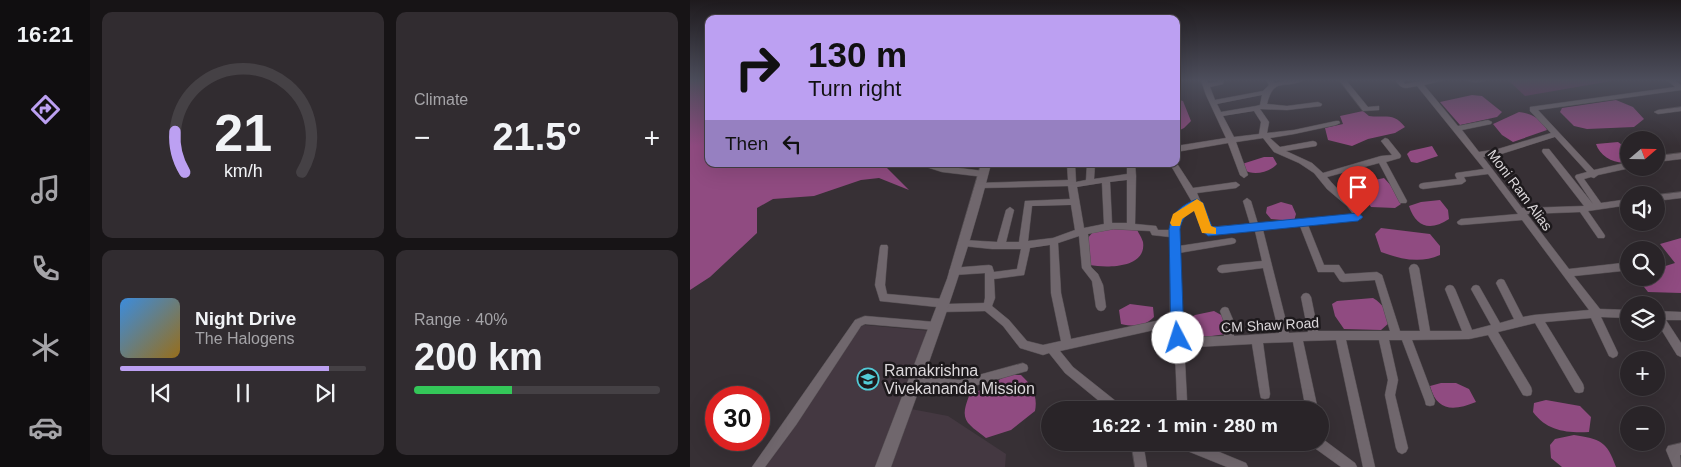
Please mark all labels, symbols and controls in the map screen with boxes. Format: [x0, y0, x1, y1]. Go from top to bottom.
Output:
text: 16:21 [17, 22, 73, 47]
icon: right [725, 35, 790, 100]
text: 130 m [808, 35, 907, 74]
text: Turn right [808, 76, 901, 101]
text: Climate [414, 91, 468, 108]
icon: directions [28, 92, 63, 127]
text: 21 [214, 104, 272, 162]
text: 21.5° [492, 116, 582, 158]
text: − [414, 122, 430, 153]
text: + [644, 122, 660, 153]
icon: left [778, 130, 806, 158]
north arrow [1620, 131, 1665, 176]
map controls [1620, 131, 1665, 451]
text: Then [725, 133, 768, 154]
street label: Moni Ram Alias [1484, 146, 1556, 234]
text: km/h [224, 161, 262, 181]
pin [1337, 166, 1379, 217]
icon: music [28, 172, 63, 207]
icon: arrive [1344, 173, 1372, 201]
button: sound [1620, 186, 1665, 231]
button: search [1620, 241, 1665, 286]
icon: phone [28, 251, 63, 286]
button: layers [1620, 296, 1665, 341]
text: Night Drive [195, 308, 296, 329]
text: Range · 40% [414, 311, 507, 328]
position arrow [1151, 311, 1203, 363]
street label: CM Shaw Road [1221, 314, 1319, 336]
icon: climate [28, 330, 63, 365]
text: The Halogens [195, 330, 295, 347]
text: 200 km [414, 336, 543, 378]
button: + [1620, 351, 1665, 396]
place label: Ramakrishna Vivekananda Mission [884, 362, 1035, 397]
school or university icon: Ramakrishna Vivekananda Mission [856, 367, 880, 391]
icon: previous [147, 379, 175, 407]
icon: pause [229, 379, 257, 407]
icon: next [311, 379, 339, 407]
speed limit sign: 30 [705, 386, 770, 451]
button: − [1620, 406, 1665, 451]
icon: car [28, 410, 63, 445]
text: 16:22 · 1 min · 280 m [1092, 415, 1278, 436]

